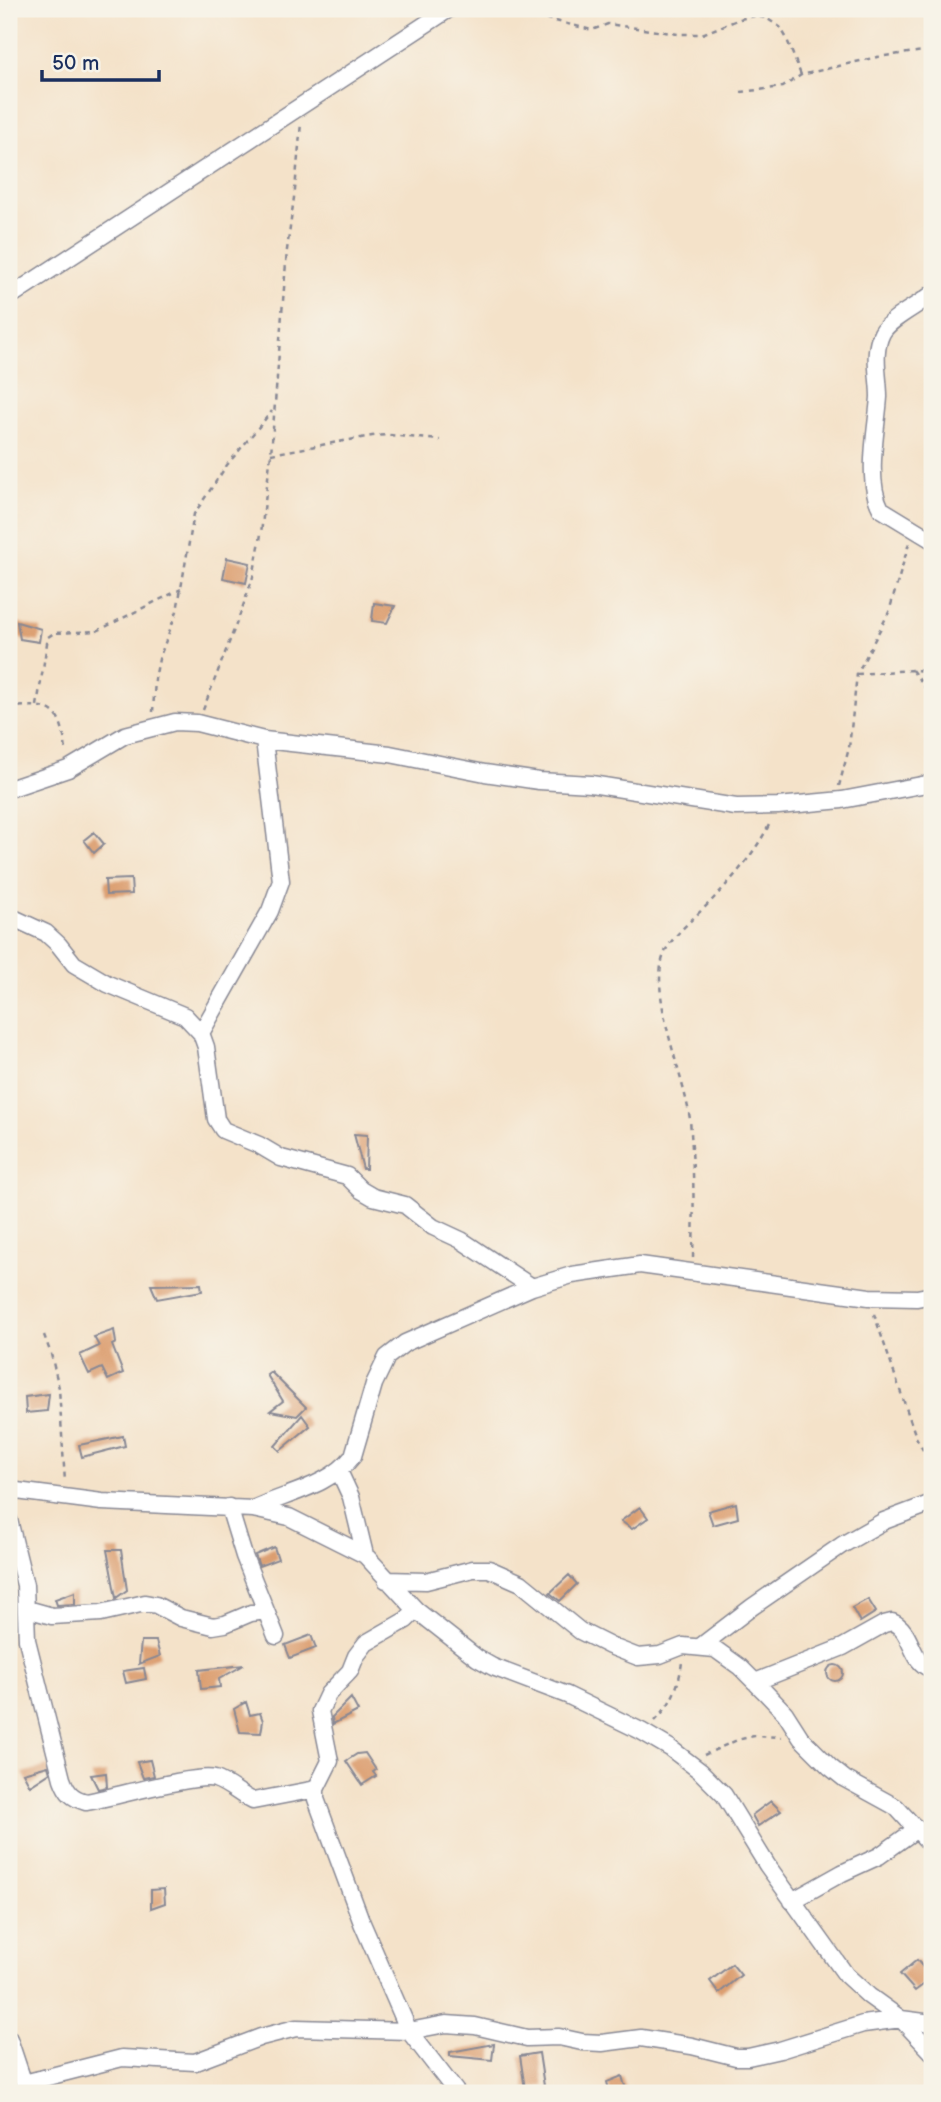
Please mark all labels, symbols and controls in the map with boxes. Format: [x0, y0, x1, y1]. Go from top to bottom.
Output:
scale bar [42, 38, 159, 82]
text: 50 m [52, 51, 99, 76]

